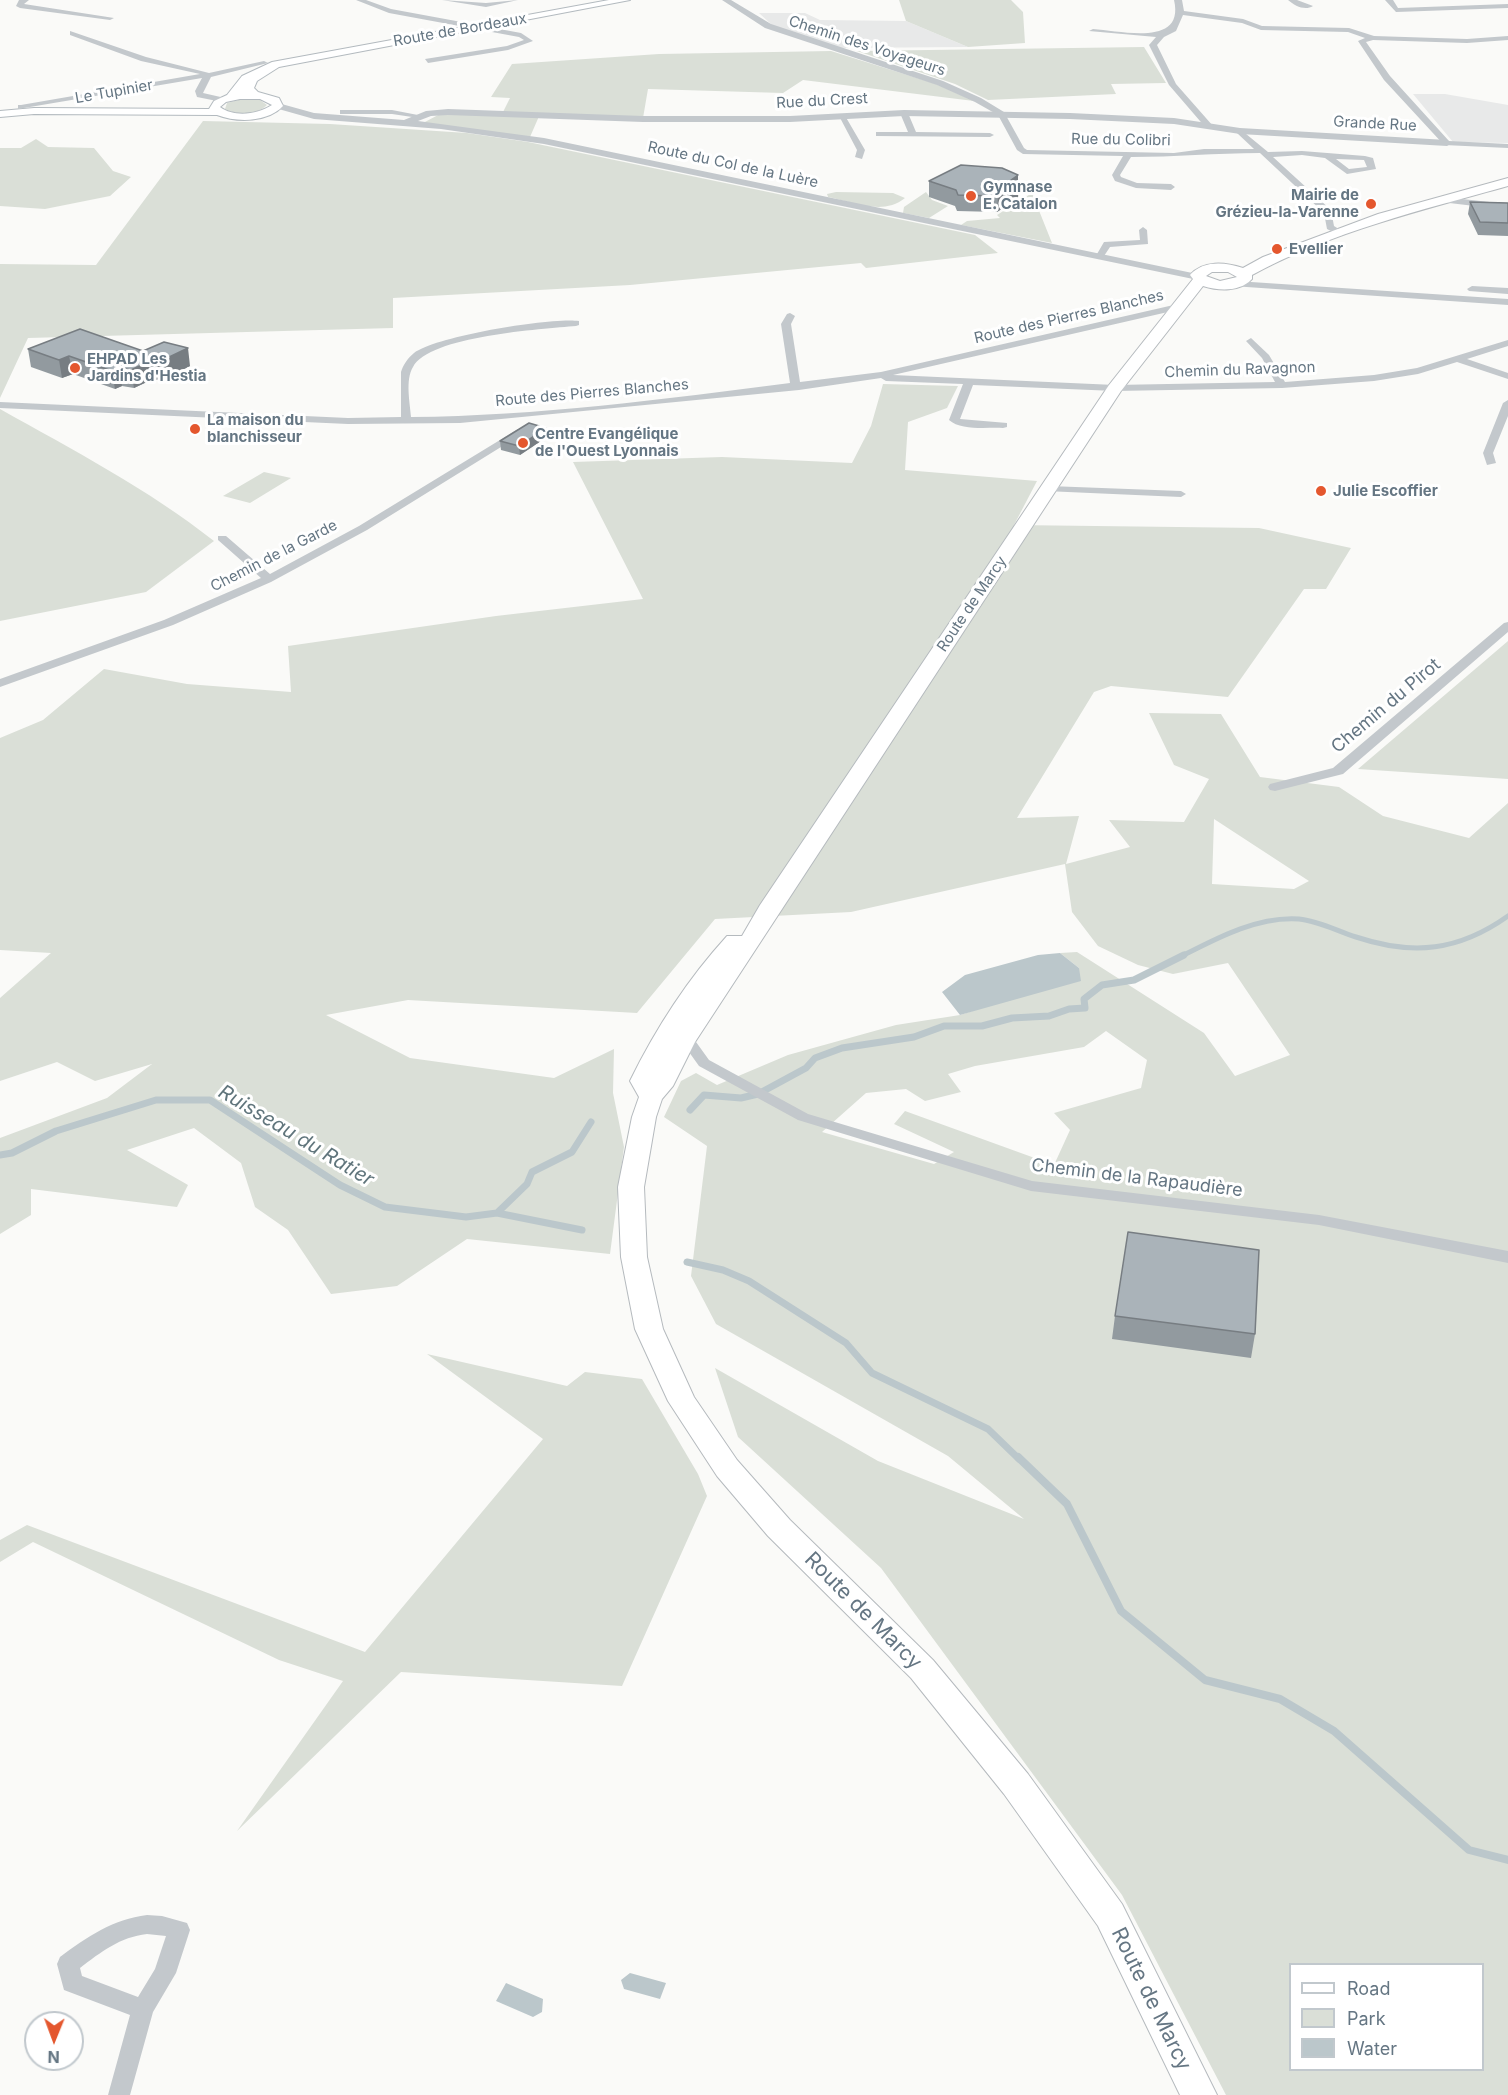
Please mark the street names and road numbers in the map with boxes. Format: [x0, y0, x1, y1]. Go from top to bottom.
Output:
street label: Route de Bordeaux [392, 9, 528, 51]
street label: Chemin des Voyageurs [786, 12, 948, 80]
street label: Le Tupinier [74, 76, 154, 108]
street label: Rue du Crest [776, 90, 868, 112]
street label: Grande Rue [1333, 113, 1417, 135]
street label: Rue du Colibri [1071, 130, 1171, 150]
street label: Route du Col de la Luère [646, 138, 820, 192]
street label: Route des Pierres Blanches [972, 286, 1166, 348]
street label: Chemin du Ravagnon [1164, 358, 1316, 382]
street label: Route des Pierres Blanches [495, 376, 689, 410]
street label: Chemin de la Garde [208, 516, 340, 596]
street label: Route de Marcy [933, 553, 1011, 655]
street label: Chemin du Pirot [1327, 654, 1445, 758]
street label: Chemin de la Rapaudière [1030, 1154, 1244, 1202]
street label: Route de Marcy [799, 1547, 927, 1675]
street label: Route de Marcy [1106, 1923, 1196, 2075]

